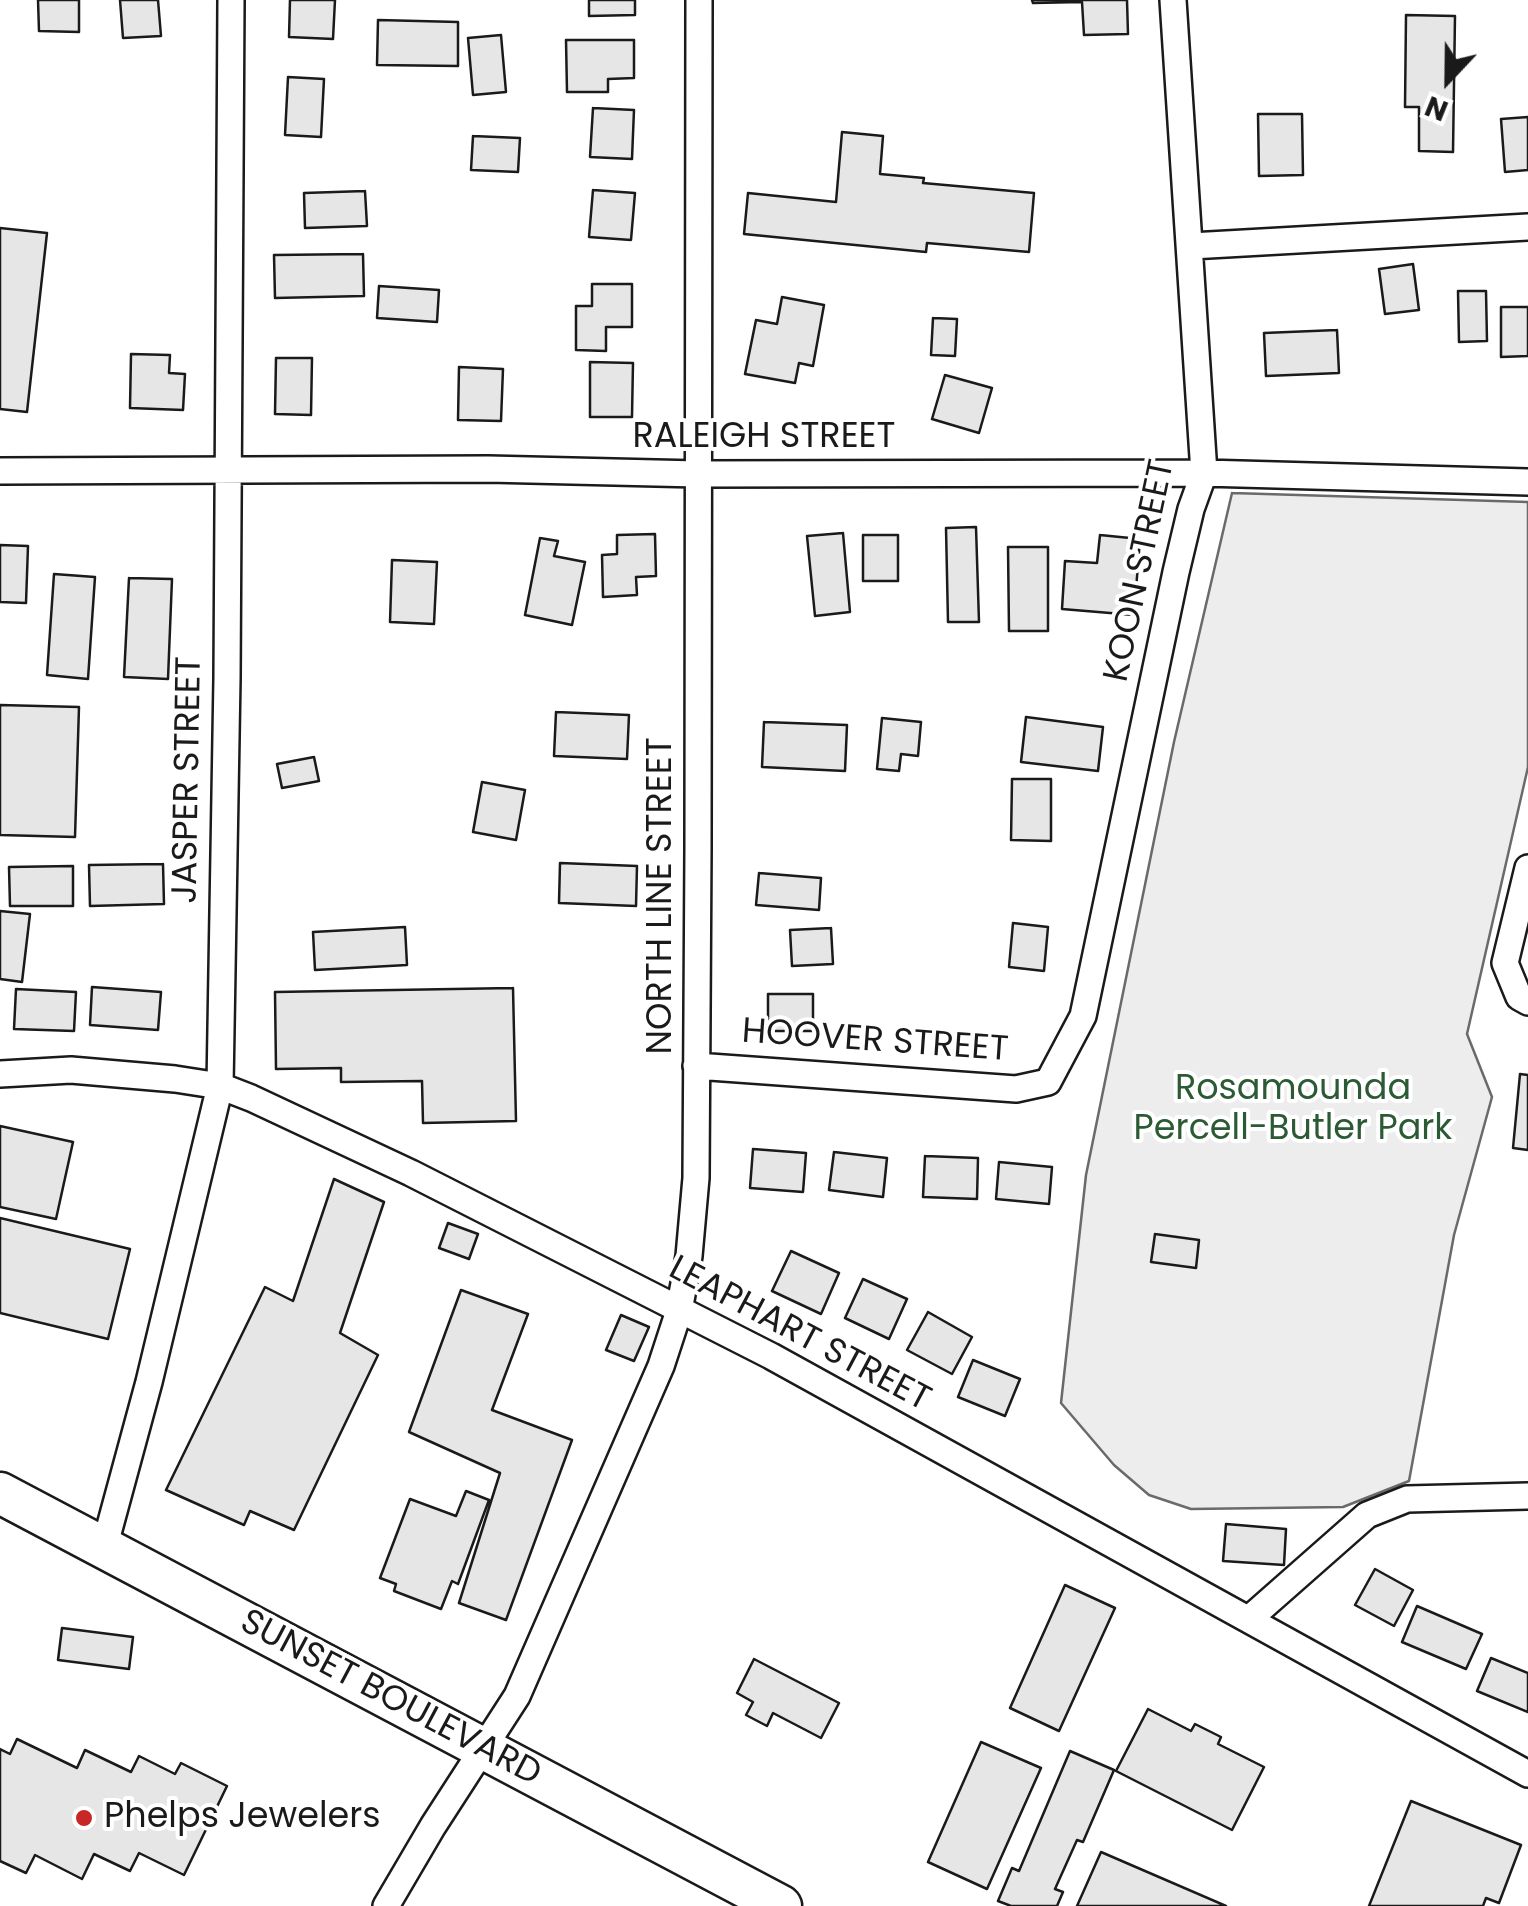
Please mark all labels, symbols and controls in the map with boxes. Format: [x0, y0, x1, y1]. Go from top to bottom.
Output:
north arrow [1398, 30, 1498, 130]
text: N [1420, 86, 1454, 130]
street label: RALEIGH STREET [633, 417, 895, 459]
street label: KOON STREET [1097, 456, 1185, 686]
street label: JASPER STREET [166, 656, 212, 904]
street label: NORTH LINE STREET [641, 737, 683, 1055]
street label: HOOVER STREET [740, 1012, 1010, 1072]
park label: Rosamounda Percell-Butler Park [1134, 1069, 1452, 1151]
street label: LEAPHART STREET [661, 1248, 937, 1422]
street label: SUNSET BOULEVARD [232, 1602, 548, 1796]
place label: Phelps Jewelers [104, 1797, 381, 1839]
marker: Phelps Jewelers [73, 1807, 95, 1829]

